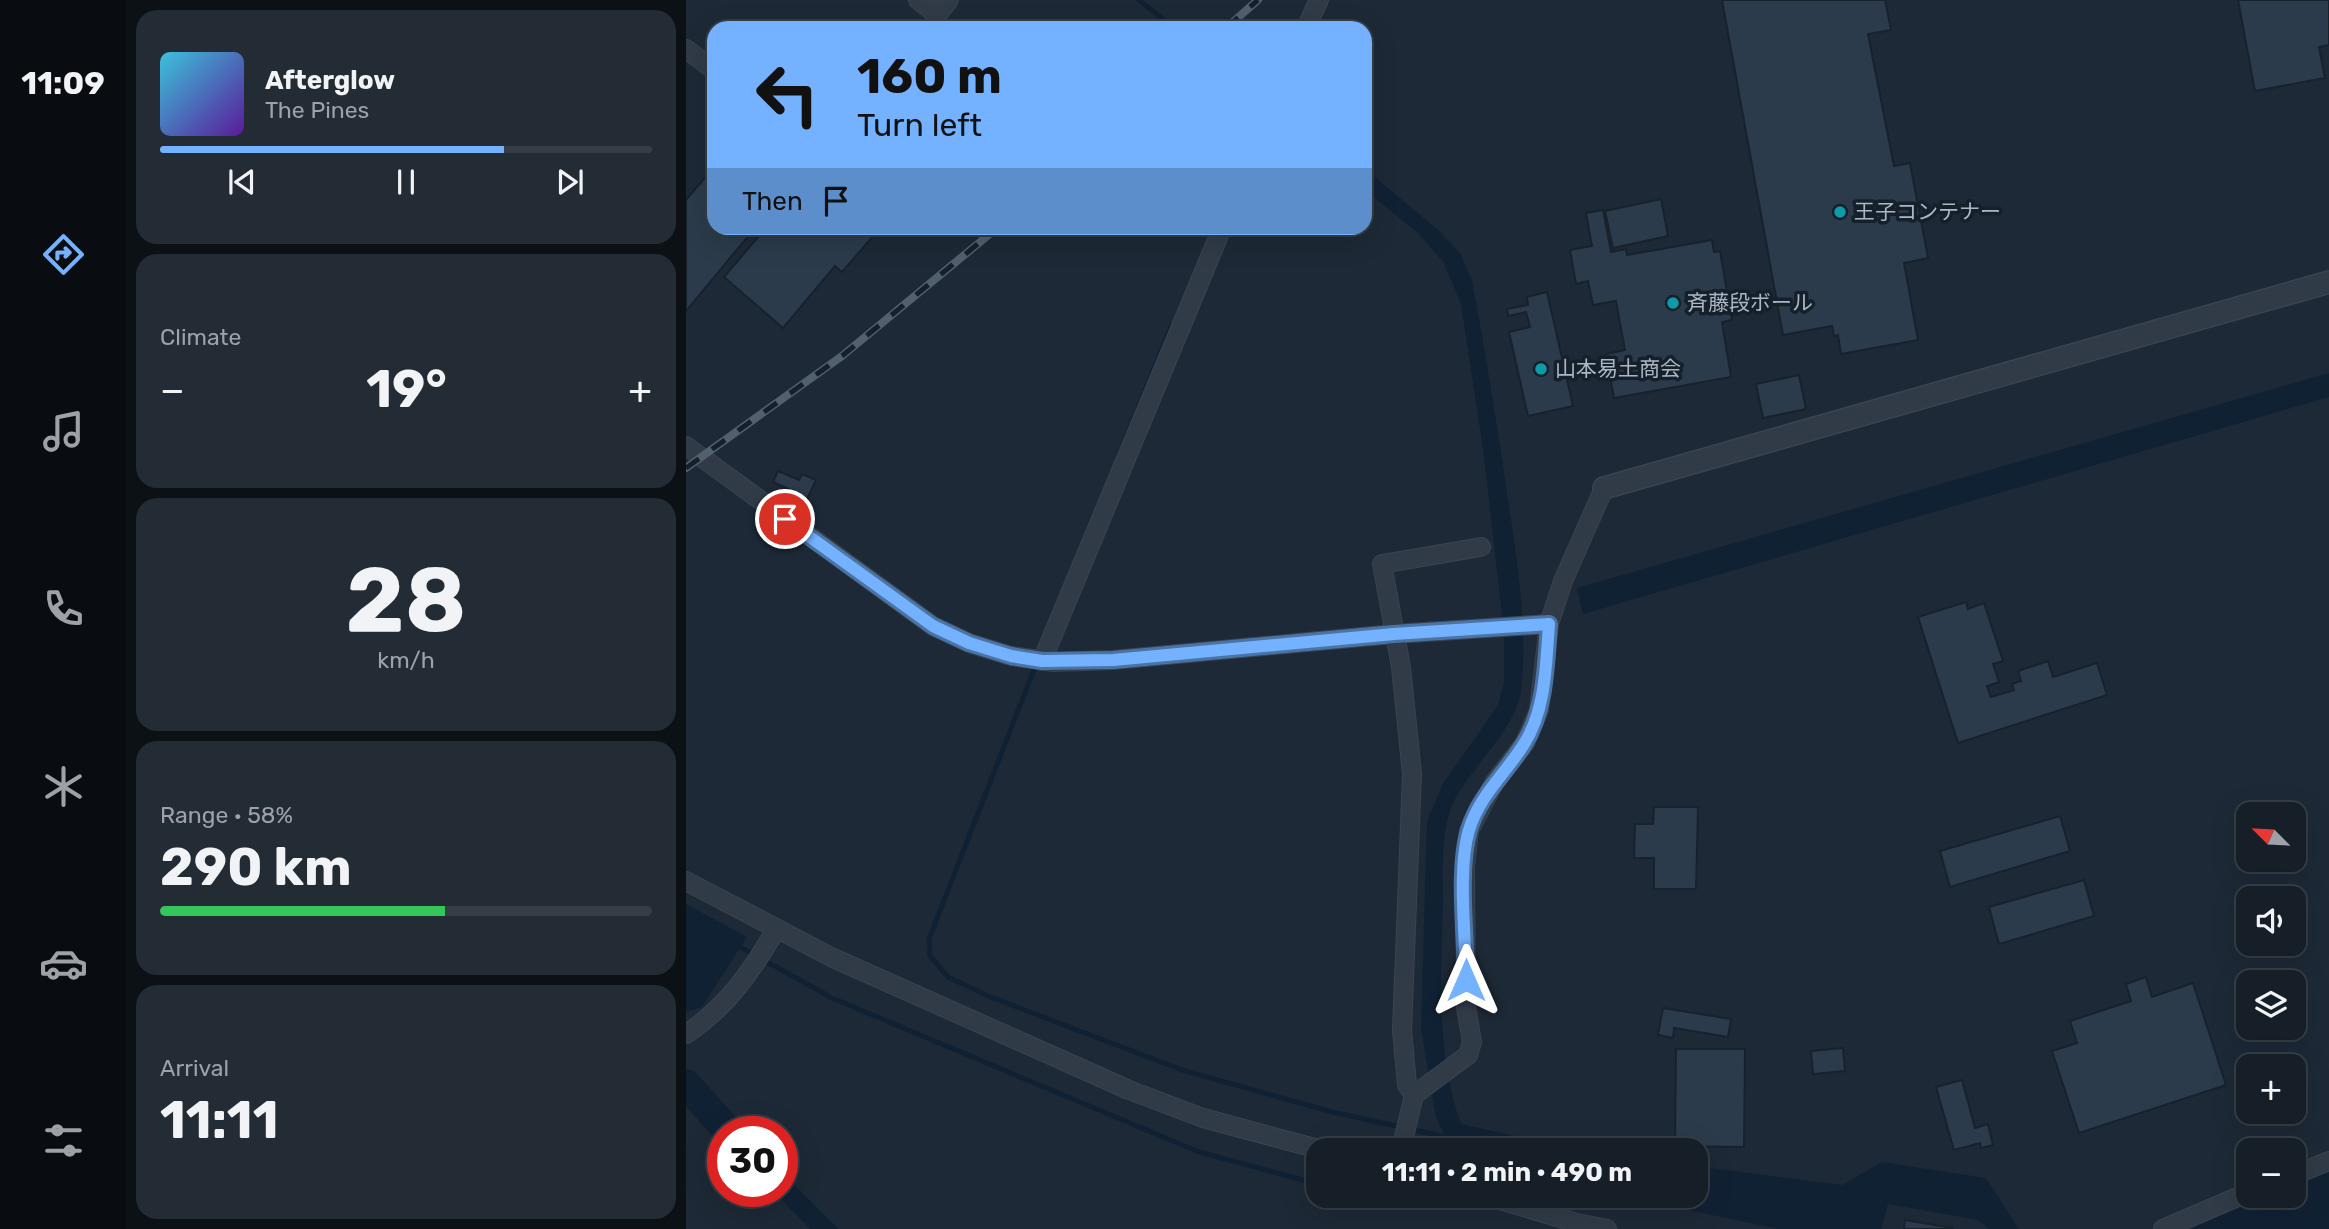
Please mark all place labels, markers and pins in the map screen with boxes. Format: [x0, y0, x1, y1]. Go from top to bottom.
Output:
place label: 王子コンテナー [1854, 199, 2001, 224]
marker: 王子コンテナー [1832, 204, 1848, 220]
place label: 斉藤段ボール [1687, 290, 1813, 315]
marker: 斉藤段ボール [1665, 295, 1681, 311]
place label: 山本易土商会 [1555, 356, 1681, 381]
marker: 山本易土商会 [1533, 361, 1549, 377]
pin [755, 489, 815, 549]

